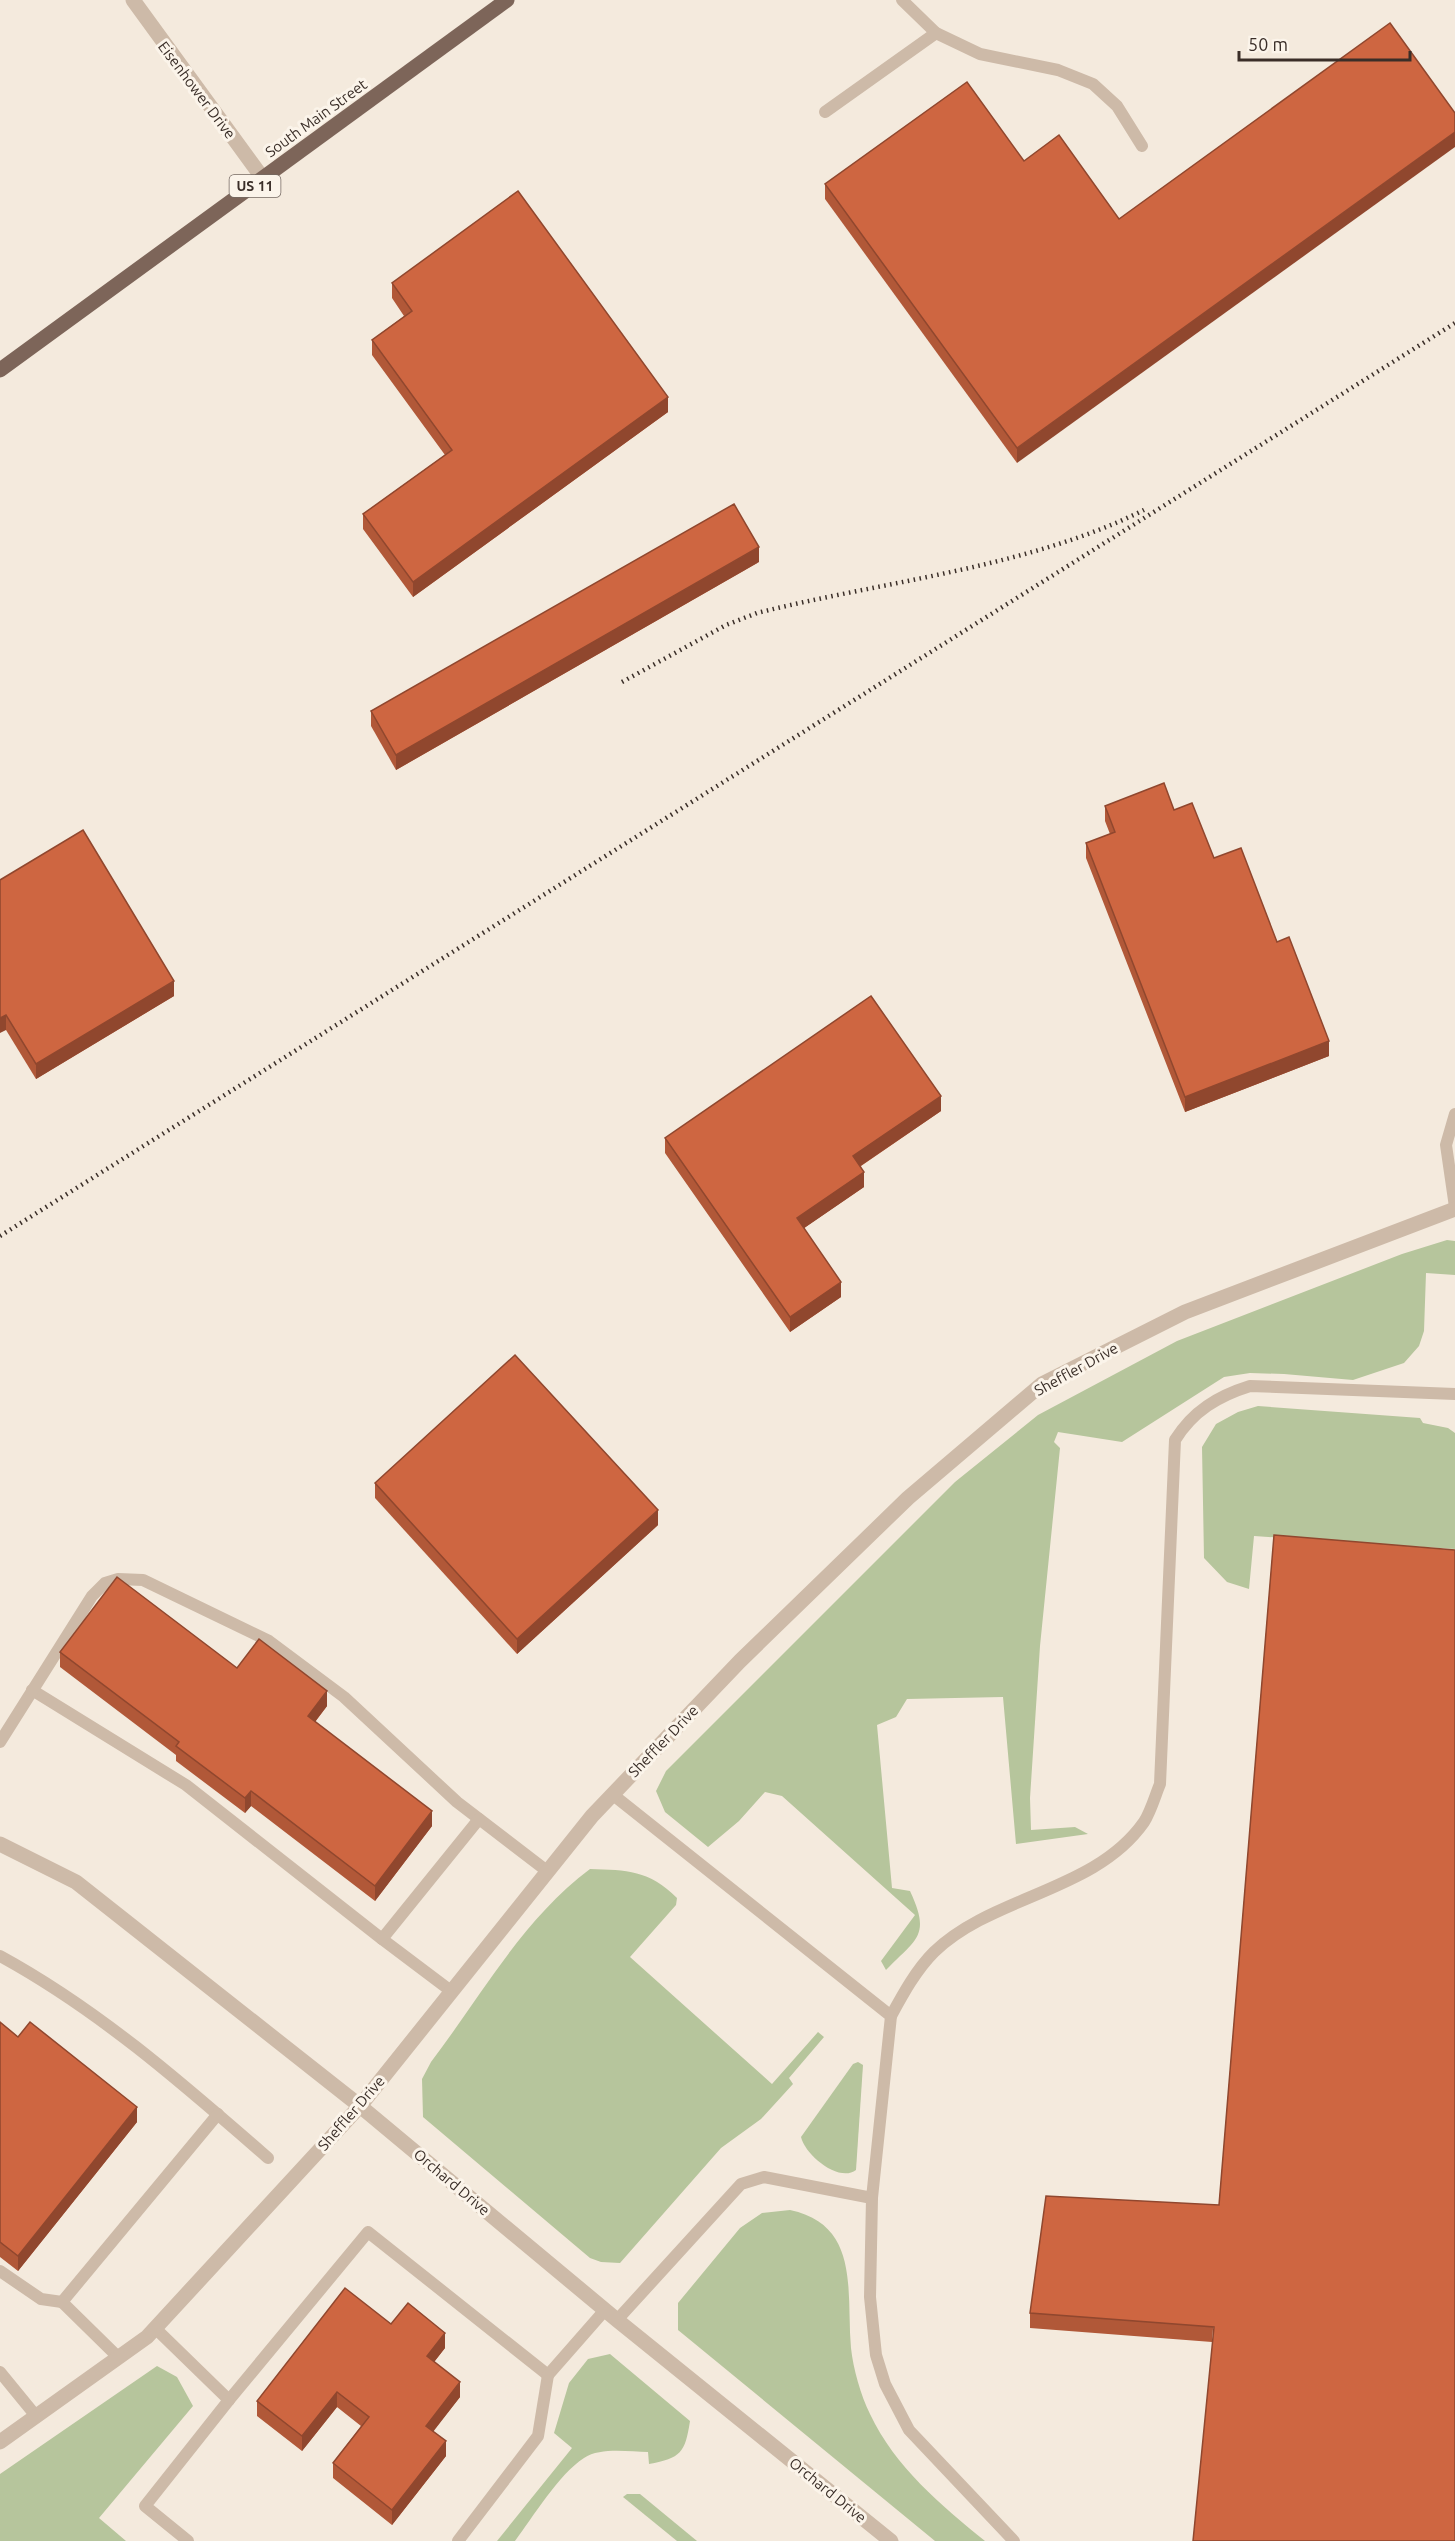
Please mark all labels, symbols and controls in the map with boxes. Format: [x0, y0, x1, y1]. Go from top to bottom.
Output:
scale bar [1239, 24, 1410, 62]
text: 50 m [1248, 34, 1288, 54]
street label: Eisenhower Drive [155, 38, 239, 142]
street label: South Main Street [262, 75, 370, 161]
road number: US 11 [230, 175, 280, 197]
street label: Sheffler Drive [1031, 1339, 1121, 1399]
street label: Sheffler Drive [625, 1702, 701, 1780]
street label: Sheffler Drive [314, 2072, 388, 2154]
street label: Orchard Drive [411, 2145, 493, 2219]
street label: Orchard Drive [786, 2454, 870, 2526]

